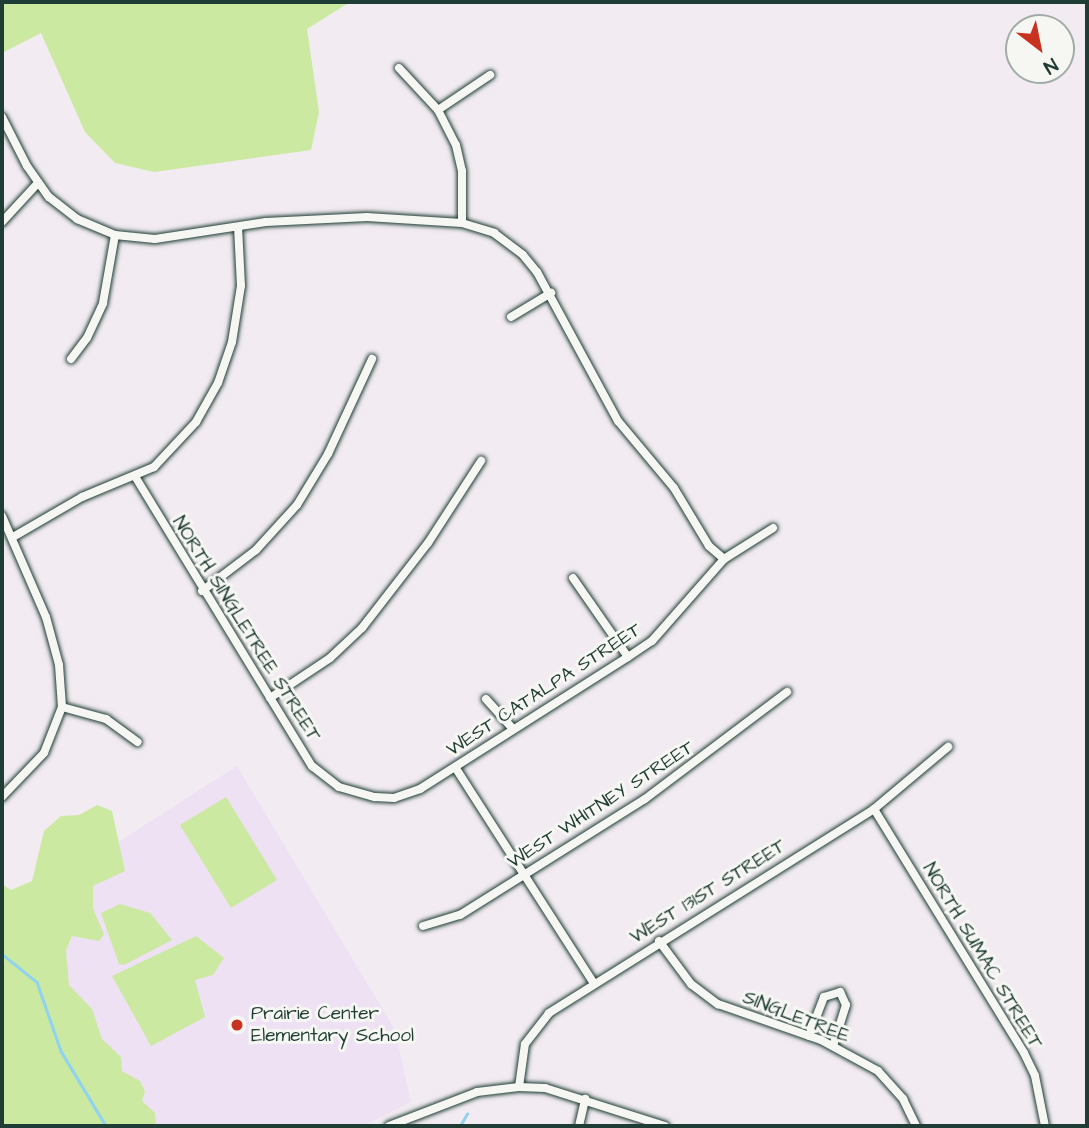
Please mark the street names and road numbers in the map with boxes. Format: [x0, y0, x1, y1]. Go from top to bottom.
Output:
street label: NORTH SINGLETREE STREET [167, 512, 325, 746]
street label: WEST CATALPA STREET [442, 619, 646, 761]
street label: WEST WHITNEY STREET [504, 736, 698, 874]
street label: WEST 131ST STREET [626, 835, 790, 949]
street label: NORTH SUMAC STREET [917, 859, 1047, 1053]
street label: SINGLETREE [739, 986, 853, 1048]

